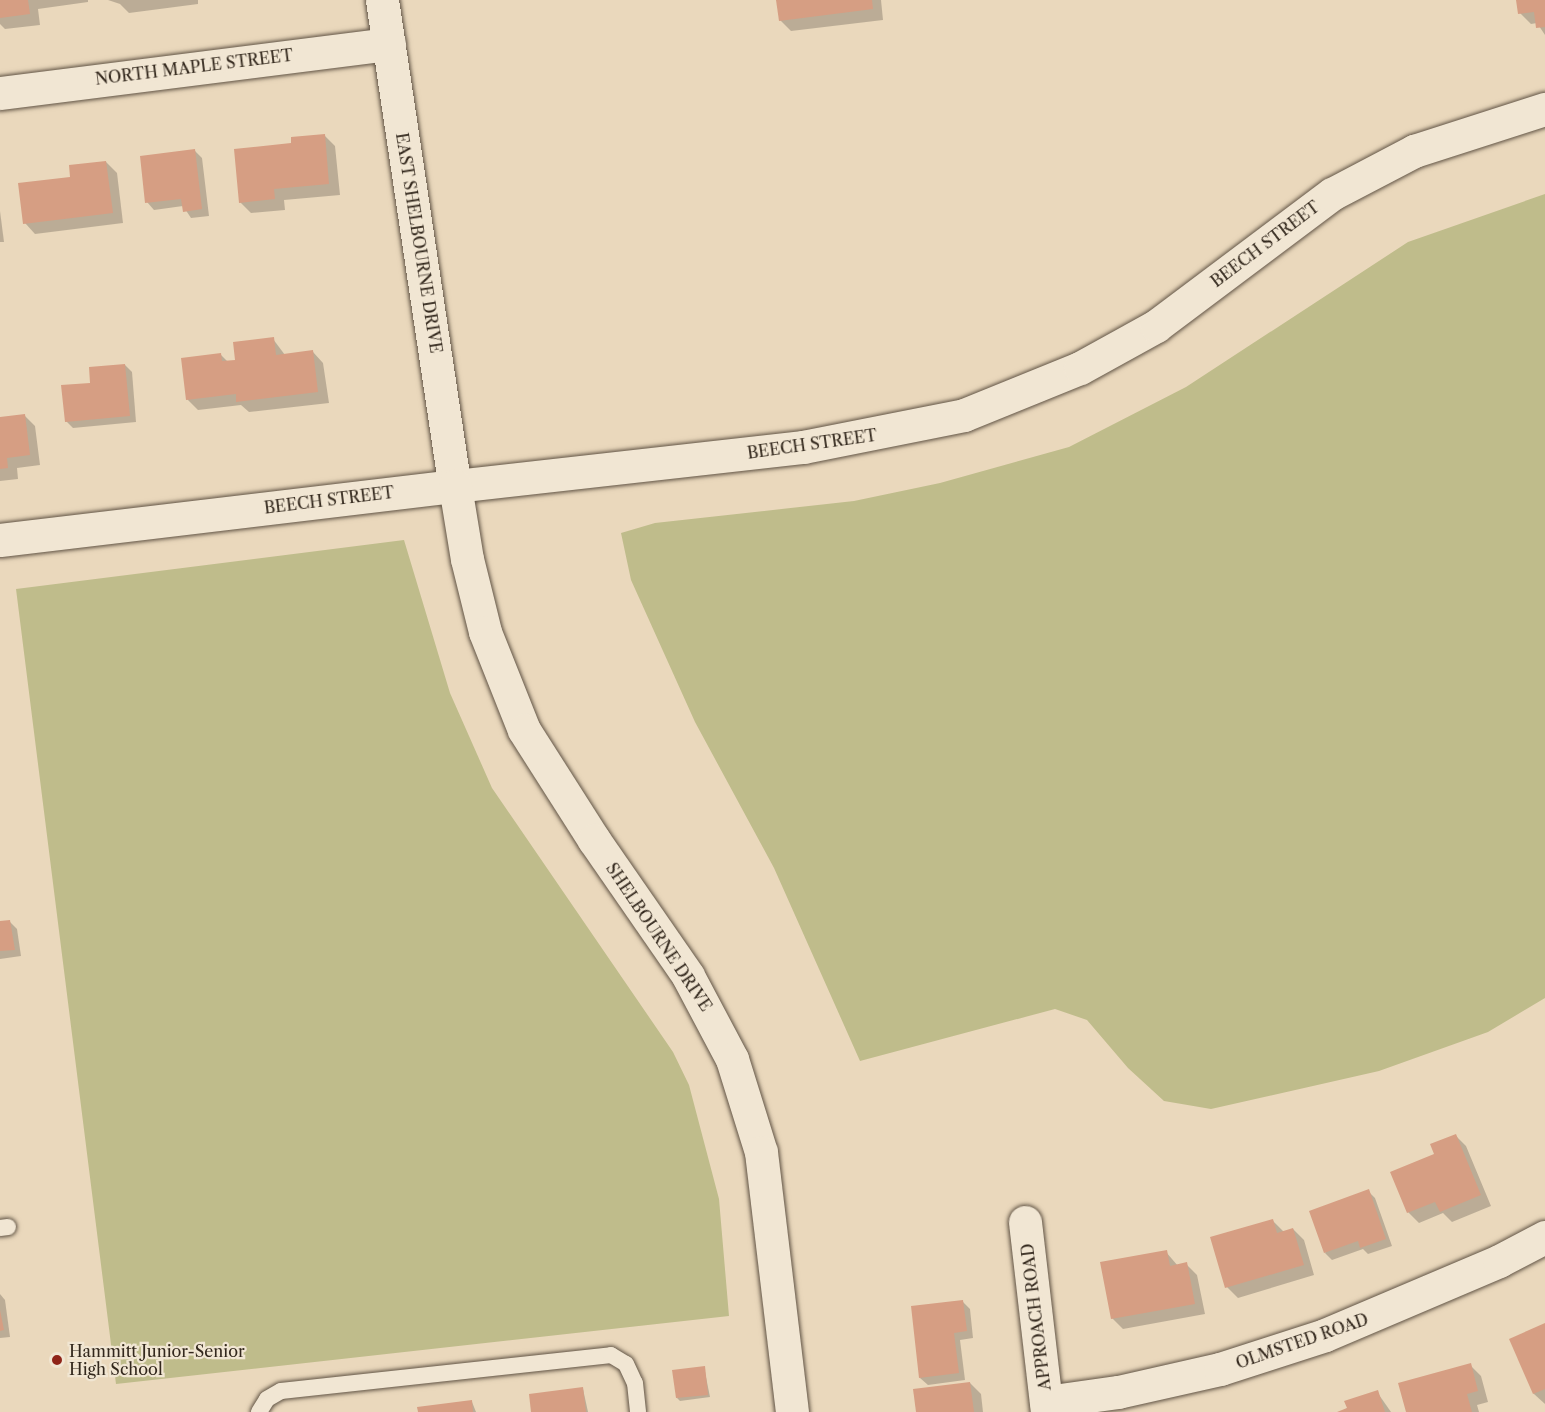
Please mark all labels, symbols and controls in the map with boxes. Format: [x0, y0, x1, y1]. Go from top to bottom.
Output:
street label: NORTH MAPLE STREET [94, 45, 294, 89]
street label: EAST SHELBOURNE DRIVE [392, 131, 446, 355]
street label: BEECH STREET [1207, 197, 1323, 291]
street label: BEECH STREET [746, 425, 878, 463]
street label: BEECH STREET [263, 483, 395, 517]
street label: SHELBOURNE DRIVE [602, 859, 716, 1015]
street label: APPROACH ROAD [1017, 1242, 1055, 1392]
street label: OLMSTED ROAD [1233, 1309, 1371, 1373]
place label: Hammitt Junior-Senior High School [69, 1341, 245, 1379]
marker: Hammitt Junior-Senior High School [50, 1353, 64, 1367]

